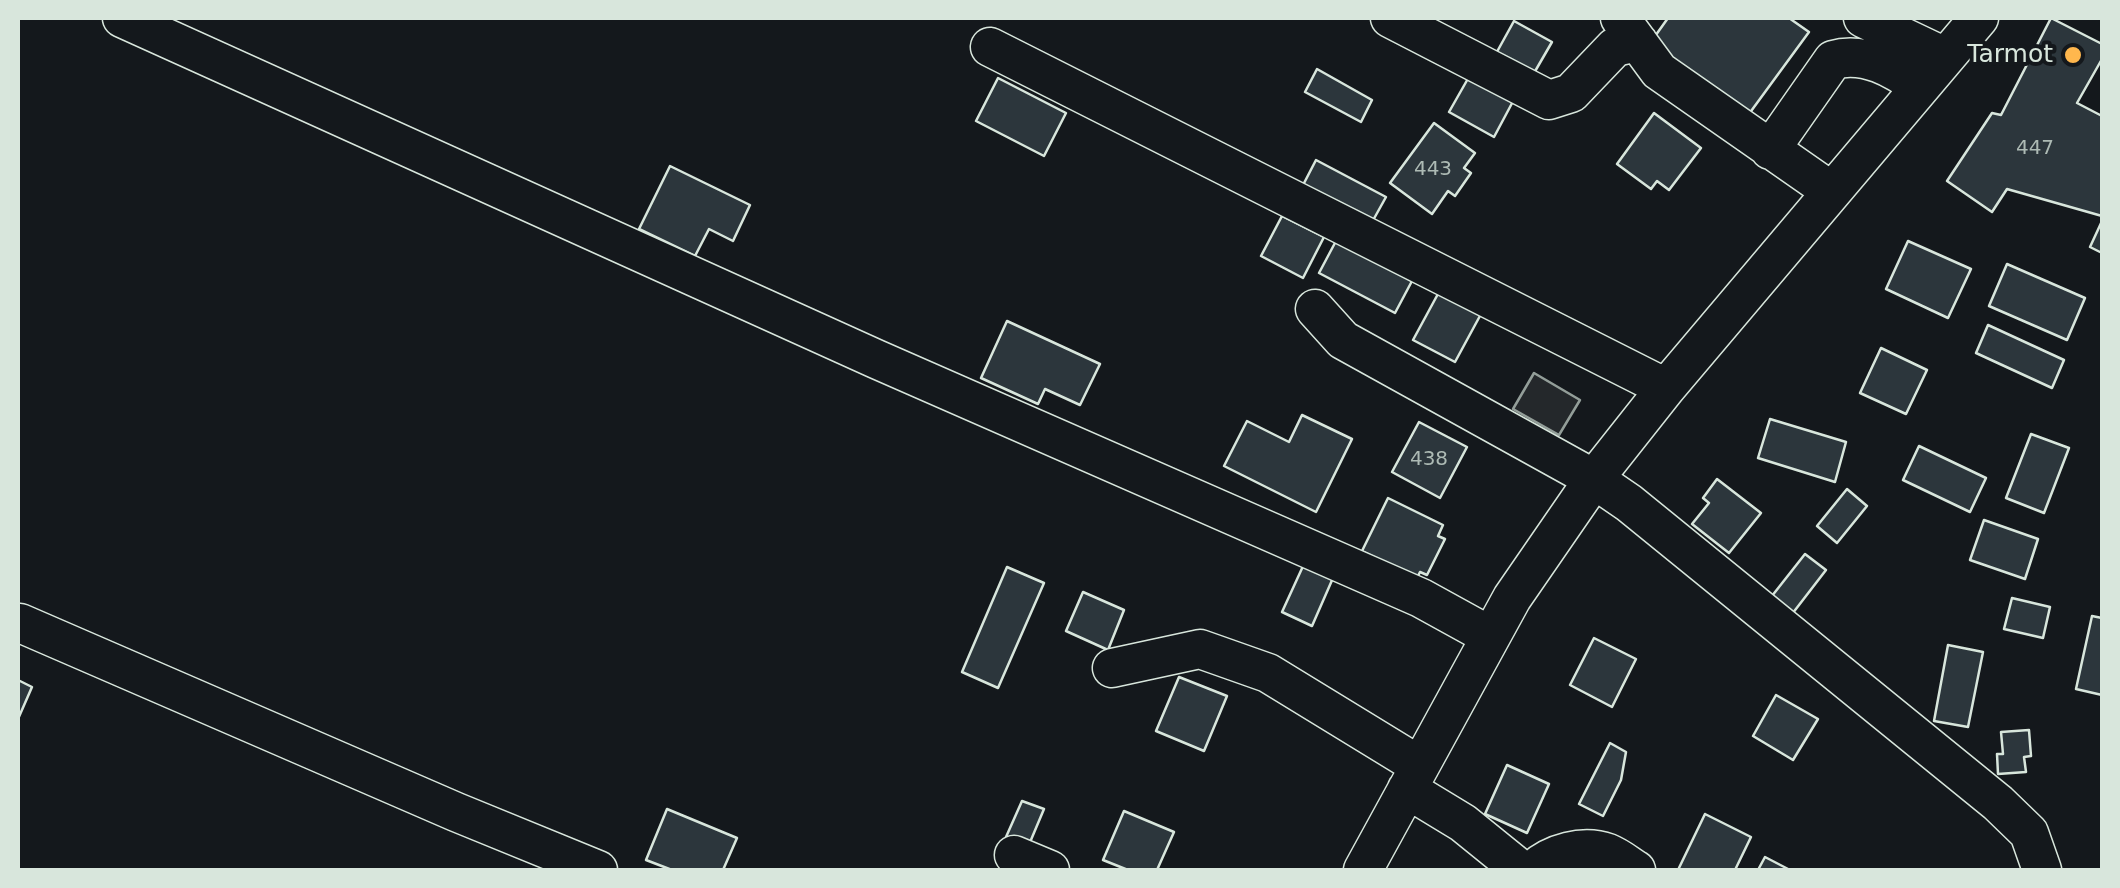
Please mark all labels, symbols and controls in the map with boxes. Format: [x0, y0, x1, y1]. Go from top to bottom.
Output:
place label: Tarmot [1967, 40, 2053, 70]
marker: Tarmot [2062, 44, 2084, 66]
house number: 447 [2016, 137, 2054, 161]
house number: 443 [1414, 158, 1452, 182]
house number: 438 [1410, 448, 1448, 472]

